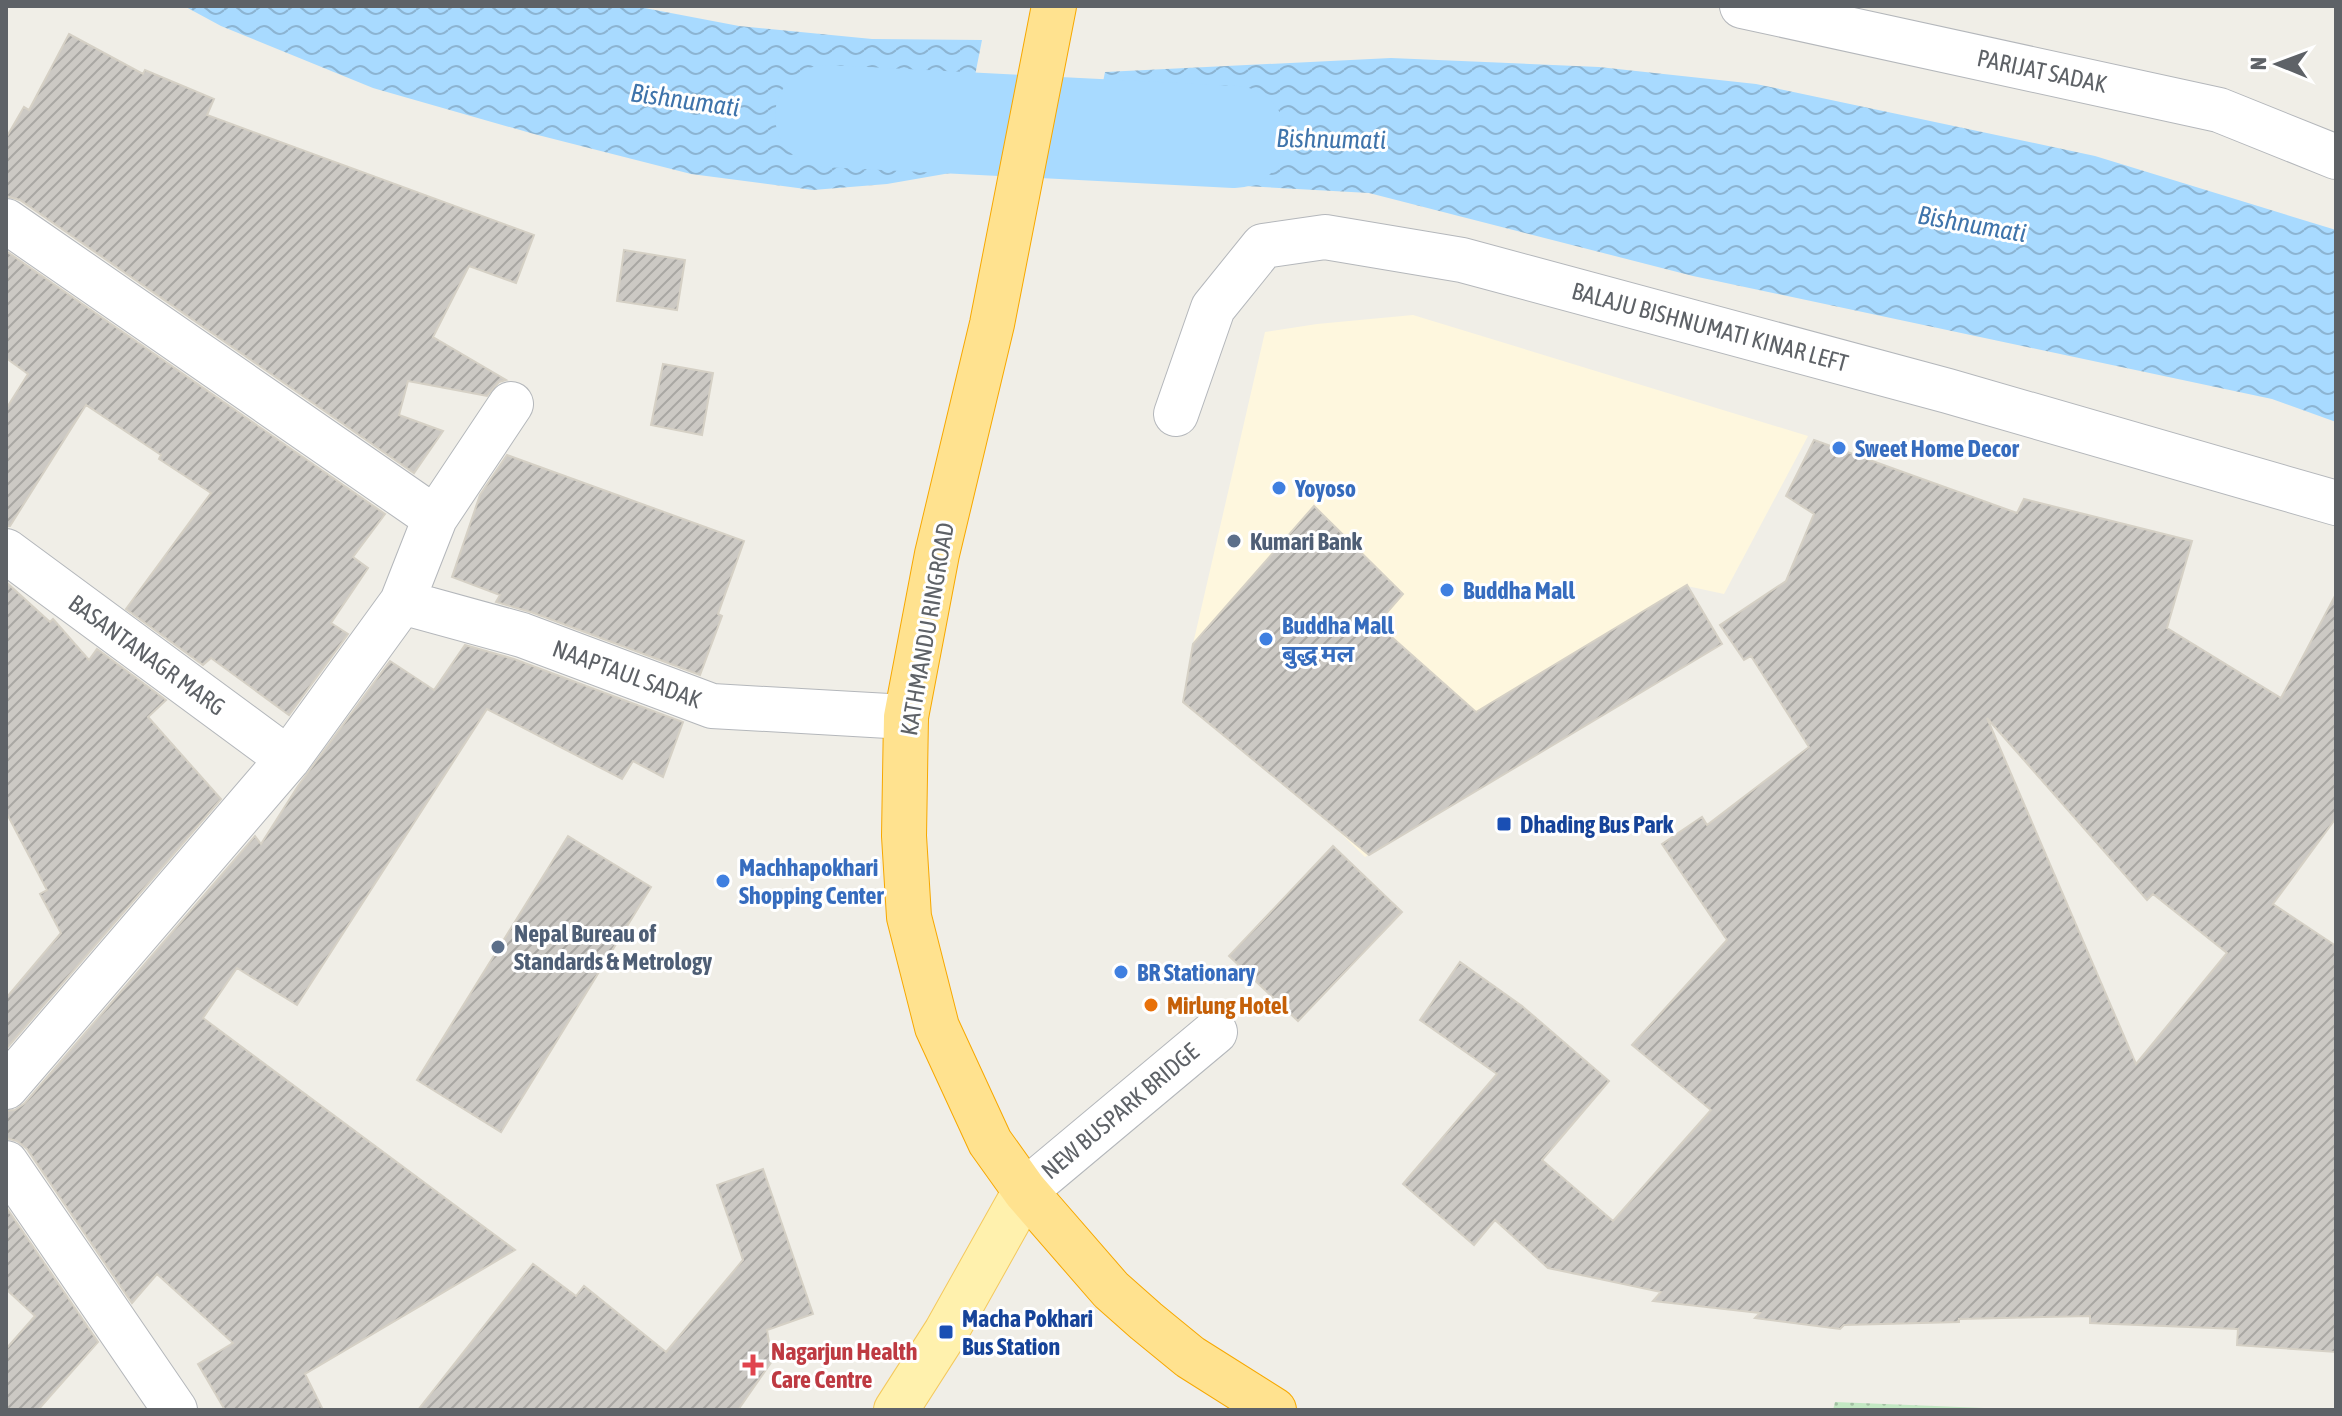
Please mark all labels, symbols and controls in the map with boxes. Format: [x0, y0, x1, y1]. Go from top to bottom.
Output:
north arrow [2238, 24, 2318, 104]
street label: PARIJAT SADAK [1975, 44, 2109, 98]
text: N [2245, 57, 2271, 70]
water label: Bishnumati [629, 78, 741, 122]
water label: Bishnumati [1276, 123, 1386, 155]
water label: Bishnumati [1915, 200, 2029, 248]
street label: BALAJU BISHNUMATI KINAR LEFT [1569, 277, 1851, 377]
place label: Sweet Home Decor [1855, 435, 2020, 462]
marker: Sweet Home Decor [1830, 439, 1848, 457]
place label: Yoyoso [1294, 475, 1356, 502]
marker: Yoyoso [1270, 479, 1288, 497]
street label: KATHMANDU RINGROAD [895, 520, 959, 738]
place label: Kumari Bank [1250, 528, 1363, 555]
marker: Kumari Bank [1225, 532, 1243, 550]
place label: Buddha Mall [1463, 577, 1575, 604]
marker: Buddha Mall [1438, 581, 1456, 599]
street label: BASANTANAGR MARG [64, 589, 230, 721]
place label: Buddha Mall बुद्ध मल [1282, 612, 1394, 669]
marker: Buddha Mall बुद्ध मल [1257, 630, 1275, 648]
street label: NAAPTAUL SADAK [549, 635, 705, 713]
place label: Dhading Bus Park [1520, 811, 1674, 838]
marker: Dhading Bus Park [1495, 815, 1513, 833]
place label: Machhapokhari Shopping Center [739, 854, 884, 909]
marker: Machhapokhari Shopping Center [714, 872, 732, 890]
place label: Nepal Bureau of Standards & Metrology [514, 920, 712, 975]
marker: Nepal Bureau of Standards & Metrology [489, 938, 507, 956]
place label: BR Stationary [1137, 959, 1255, 986]
marker: BR Stationary [1112, 963, 1130, 981]
place label: Mirlung Hotel [1167, 992, 1289, 1019]
marker: Mirlung Hotel [1142, 996, 1160, 1014]
street label: NEW BUSPARK BRIDGE [1036, 1038, 1204, 1184]
place label: Macha Pokhari Bus Station [962, 1305, 1093, 1360]
marker: Macha Pokhari Bus Station [937, 1323, 955, 1341]
place label: Nagarjun Health Care Centre [771, 1338, 917, 1393]
marker: Nagarjun Health Care Centre [742, 1354, 764, 1376]

